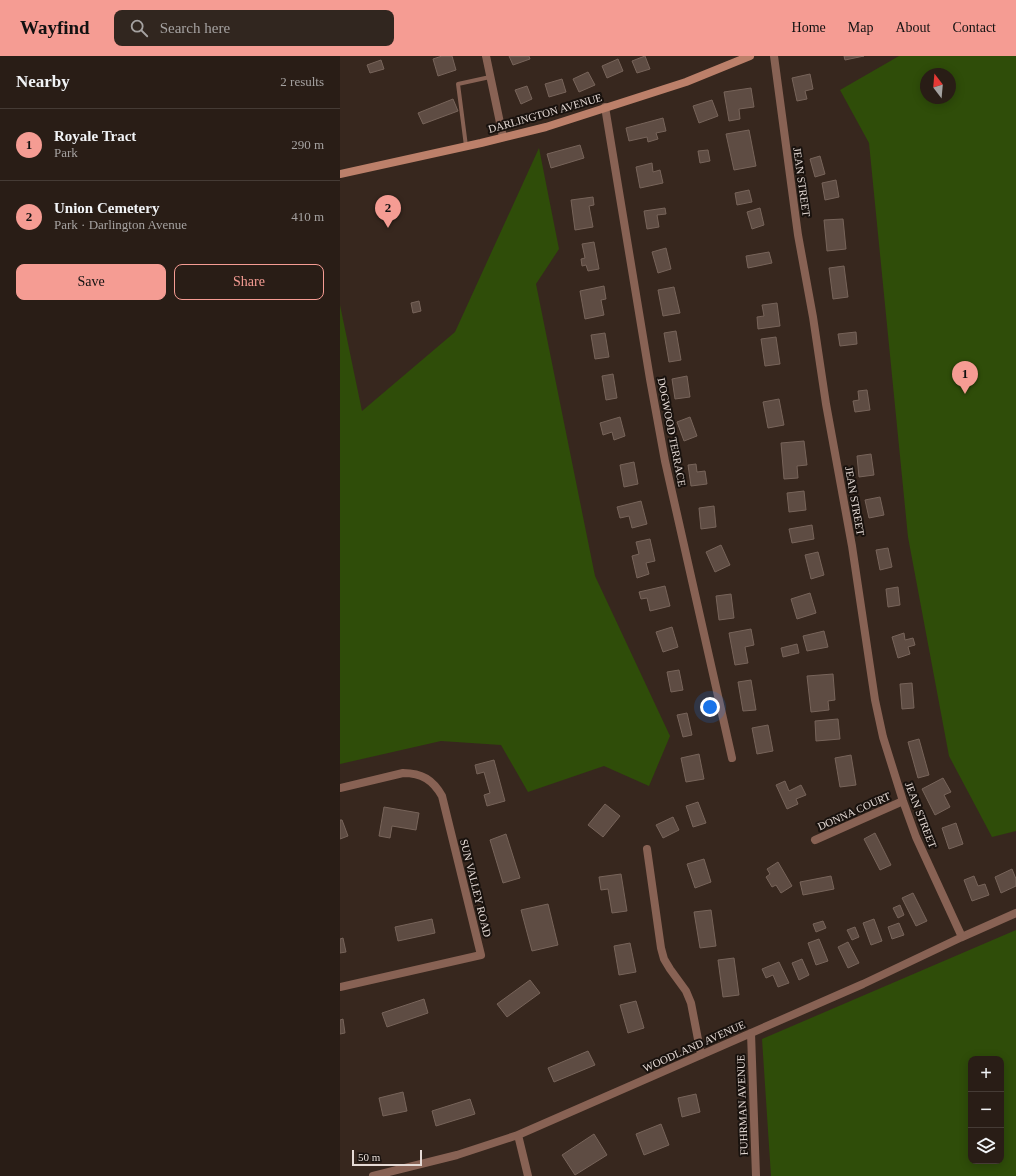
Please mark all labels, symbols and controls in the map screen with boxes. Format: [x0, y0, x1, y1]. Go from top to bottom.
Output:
search box [114, 10, 394, 46]
text: Wayfind [20, 17, 90, 38]
icon: search [128, 17, 150, 39]
text: Search here [160, 20, 230, 36]
text: Home [792, 20, 826, 35]
text: Map [848, 20, 873, 35]
text: About [895, 20, 930, 35]
text: Contact [952, 20, 996, 35]
north arrow [920, 68, 956, 104]
text: Nearby [16, 72, 70, 91]
text: 2 results [280, 74, 324, 89]
street label: DARLINGTON AVENUE [487, 91, 604, 135]
text: Royale Tract [54, 128, 136, 144]
text: 1 [26, 137, 32, 152]
text: 290 m [291, 137, 324, 152]
text: Park [54, 145, 78, 160]
street label: JEAN STREET [791, 147, 813, 218]
pin: 2 [375, 195, 401, 228]
text: Union Cemetery [54, 200, 159, 216]
text: 2 [26, 209, 32, 224]
text: 410 m [291, 209, 324, 224]
text: Park · Darlington Avenue [54, 217, 187, 232]
button: Save [16, 264, 166, 300]
button: Share [174, 264, 324, 300]
pin: 1 [952, 361, 978, 394]
street label: DOGWOOD TERRACE [656, 377, 689, 488]
street label: JEAN STREET [843, 465, 867, 537]
your location [700, 697, 720, 717]
street label: JEAN STREET [903, 780, 939, 850]
street label: DONNA COURT [816, 789, 893, 832]
street label: SUN VALLEY ROAD [458, 838, 494, 938]
street label: WOODLAND AVENUE [641, 1018, 747, 1074]
street label: FUHRMAN AVENUE [734, 1054, 750, 1156]
map controls [968, 1056, 1004, 1164]
button: + [968, 1056, 1004, 1092]
button: − [968, 1092, 1004, 1128]
button: layers [968, 1128, 1004, 1164]
scale bar [352, 1148, 422, 1167]
text: 50 m [358, 1151, 380, 1163]

